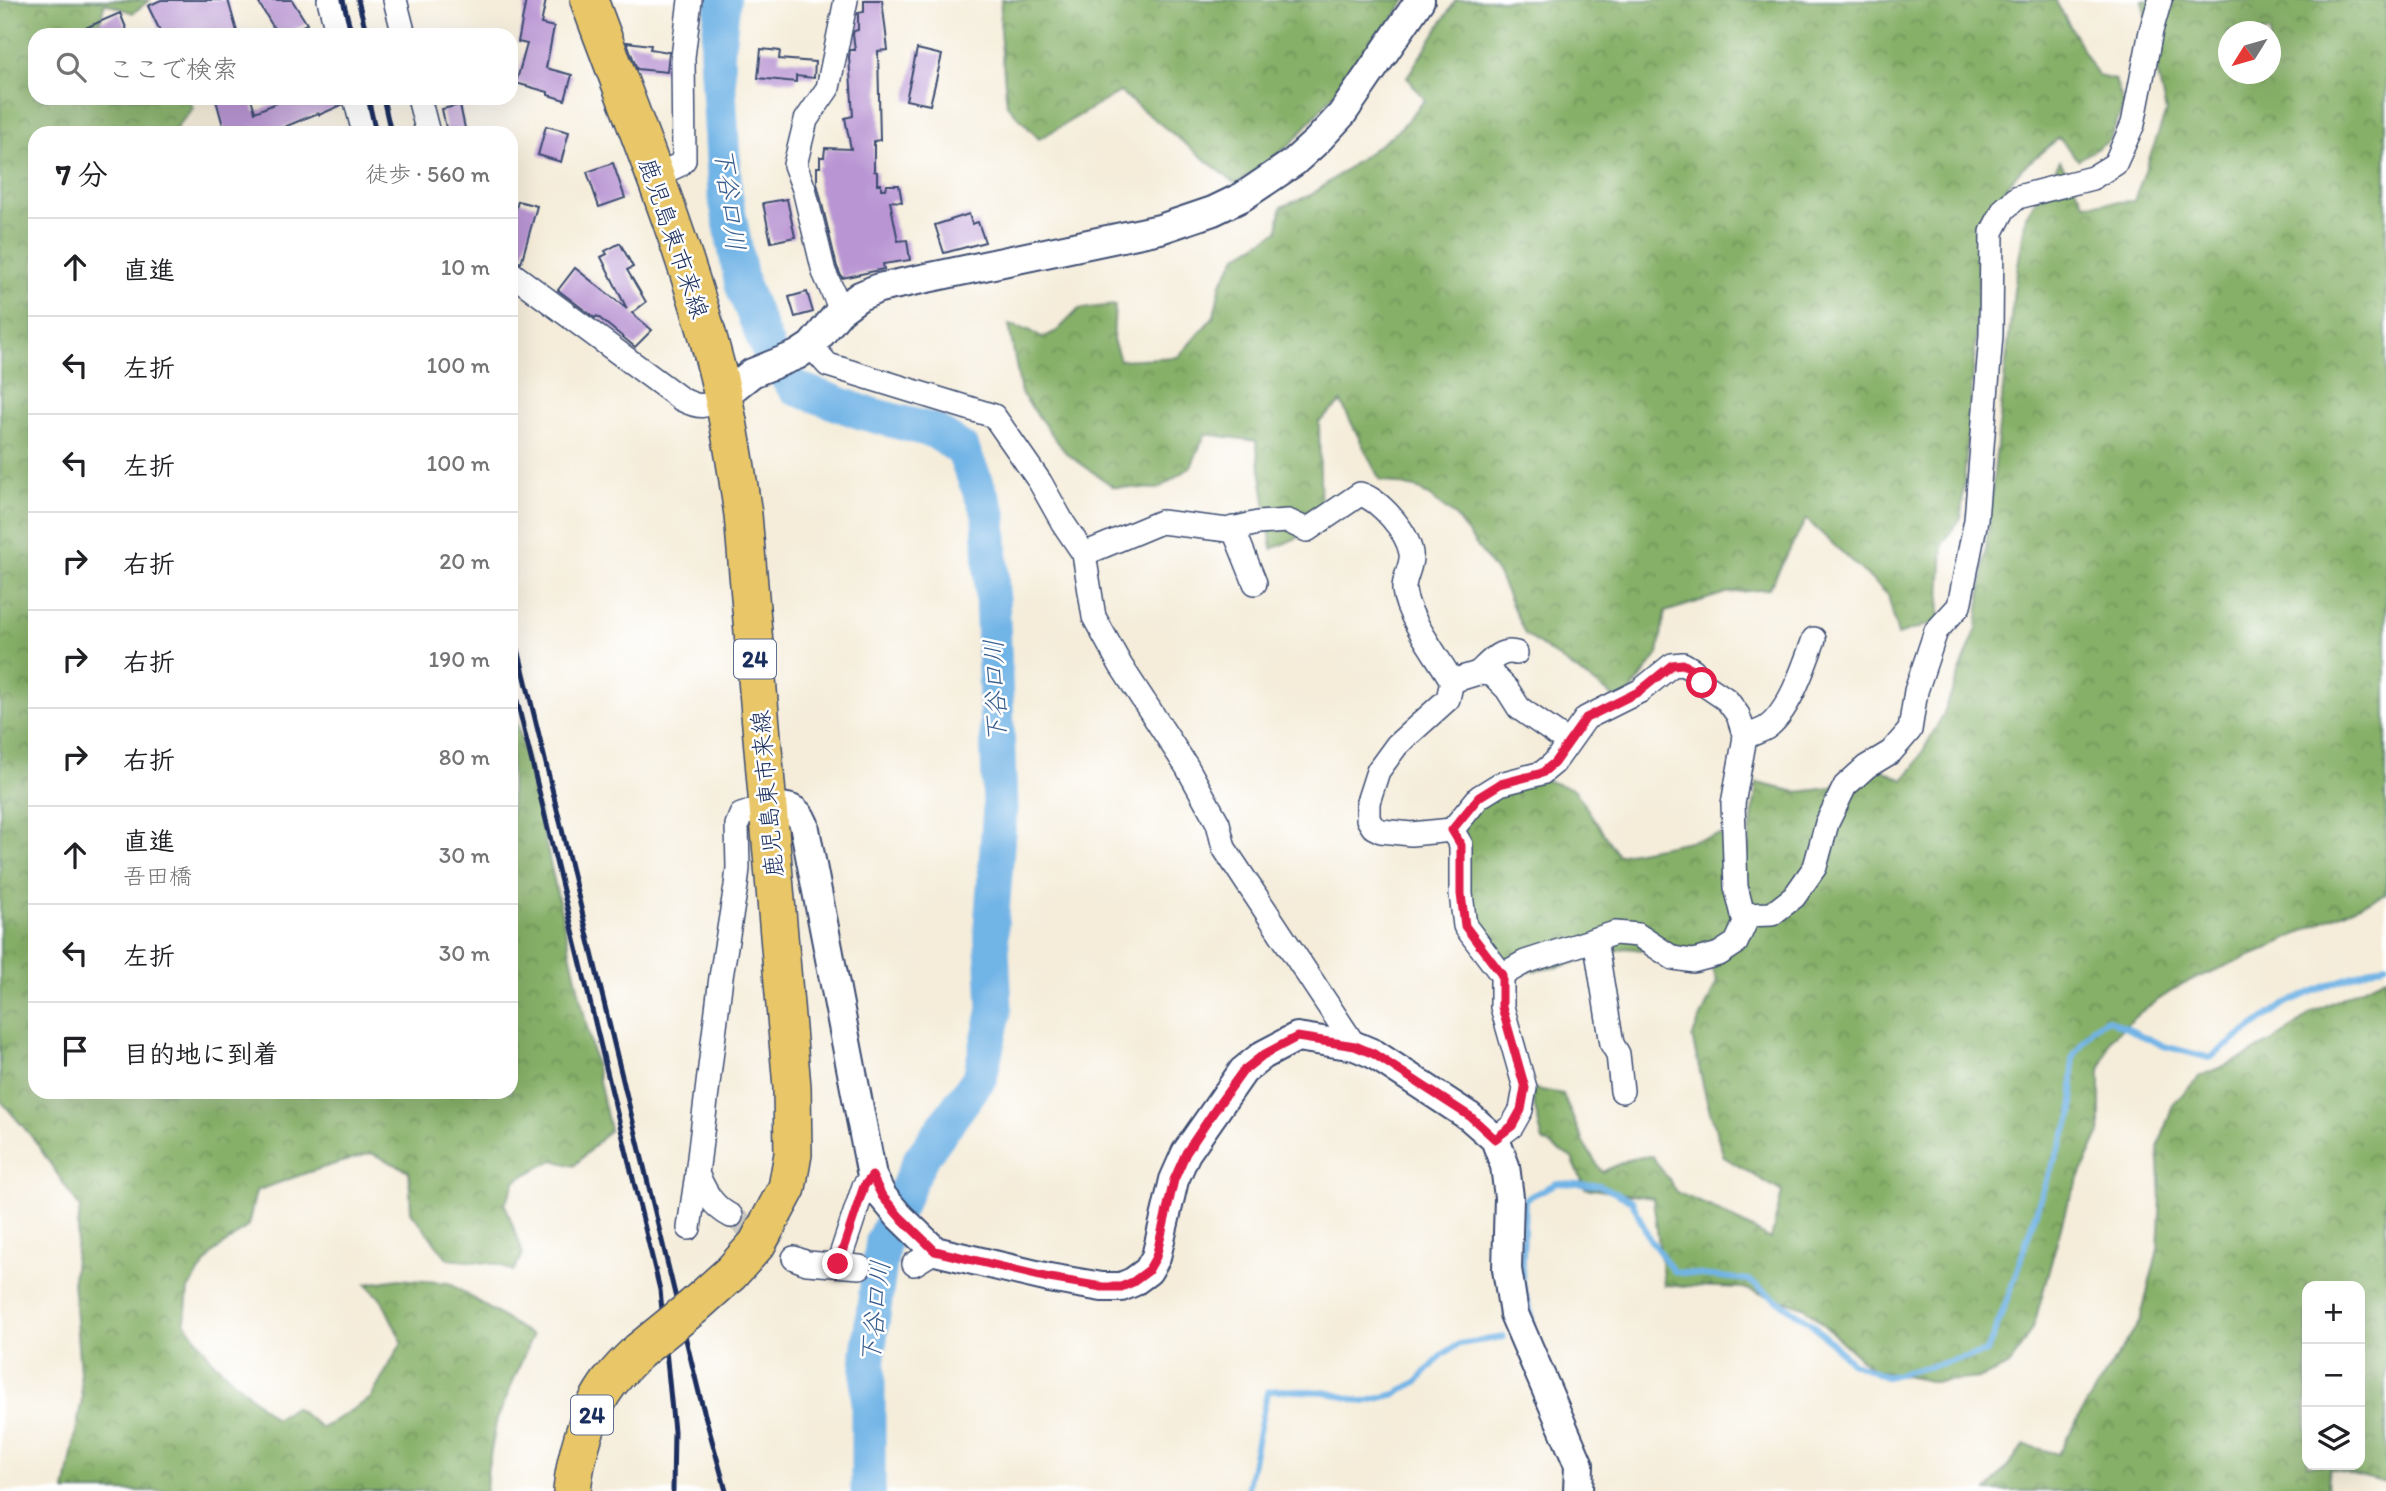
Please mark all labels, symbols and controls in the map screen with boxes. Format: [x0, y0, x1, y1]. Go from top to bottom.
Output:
north arrow [2218, 21, 2281, 84]
search box [28, 28, 518, 105]
icon: search [52, 48, 90, 86]
text: ここで検索 [108, 53, 238, 85]
water label: 下谷口川 [708, 145, 752, 253]
street label: 鹿児島東市来線 [633, 154, 715, 322]
text: 7 分 [56, 156, 108, 193]
text: 徒歩 · 560 m [365, 160, 490, 188]
icon: ahead [56, 248, 94, 286]
text: 10 m [441, 253, 490, 281]
text: 直進 [123, 254, 175, 286]
icon: left [56, 346, 94, 384]
text: 100 m [426, 351, 490, 379]
text: 左折 [123, 352, 175, 384]
icon: left [56, 444, 94, 482]
text: 100 m [426, 449, 490, 477]
text: 左折 [123, 450, 175, 482]
icon: right [56, 542, 94, 580]
text: 20 m [439, 547, 490, 575]
text: 右折 [123, 548, 175, 580]
water label: 下谷口川 [977, 638, 1013, 744]
road number: 24 [734, 639, 776, 678]
icon: right [56, 640, 94, 678]
text: 190 m [429, 645, 490, 673]
text: 右折 [123, 646, 175, 678]
route start [1686, 667, 1717, 698]
street label: 鹿児島東市来線 [745, 709, 789, 879]
icon: right [56, 738, 94, 776]
text: 80 m [439, 743, 490, 771]
text: 右折 [123, 744, 175, 776]
text: 直進 [123, 825, 175, 857]
icon: ahead [56, 836, 94, 874]
text: 30 m [439, 841, 490, 869]
text: 吾田橋 [123, 862, 192, 890]
icon: left [56, 934, 94, 972]
text: 30 m [439, 939, 490, 967]
text: 左折 [123, 940, 175, 972]
icon: arrive [56, 1032, 94, 1070]
text: 目的地に到着 [123, 1038, 279, 1070]
route end [822, 1248, 853, 1279]
water label: 下谷口川 [854, 1259, 896, 1365]
map controls [2302, 1281, 2365, 1470]
button: + [2302, 1281, 2365, 1344]
button: − [2302, 1344, 2365, 1407]
road number: 24 [571, 1396, 613, 1434]
button: layers [2302, 1407, 2365, 1470]

